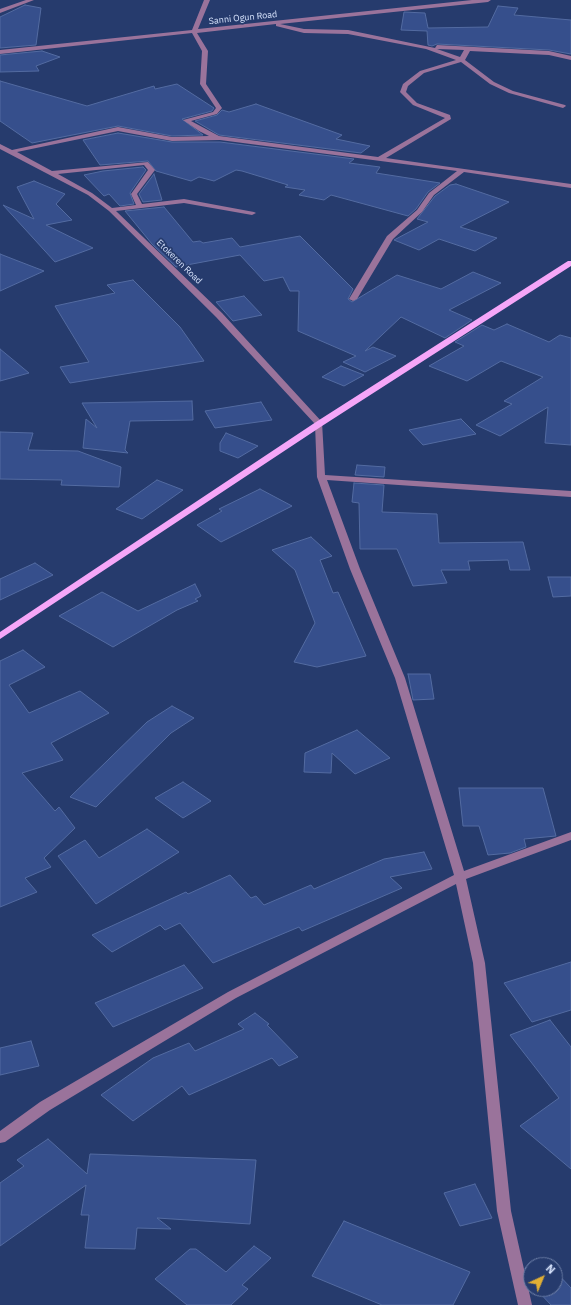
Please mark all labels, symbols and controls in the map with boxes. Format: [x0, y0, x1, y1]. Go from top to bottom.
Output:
street label: Sanni Ogun Road [208, 9, 278, 27]
street label: Etokeren Road [154, 238, 204, 286]
north arrow [523, 1257, 563, 1297]
text: N [543, 1261, 558, 1277]

